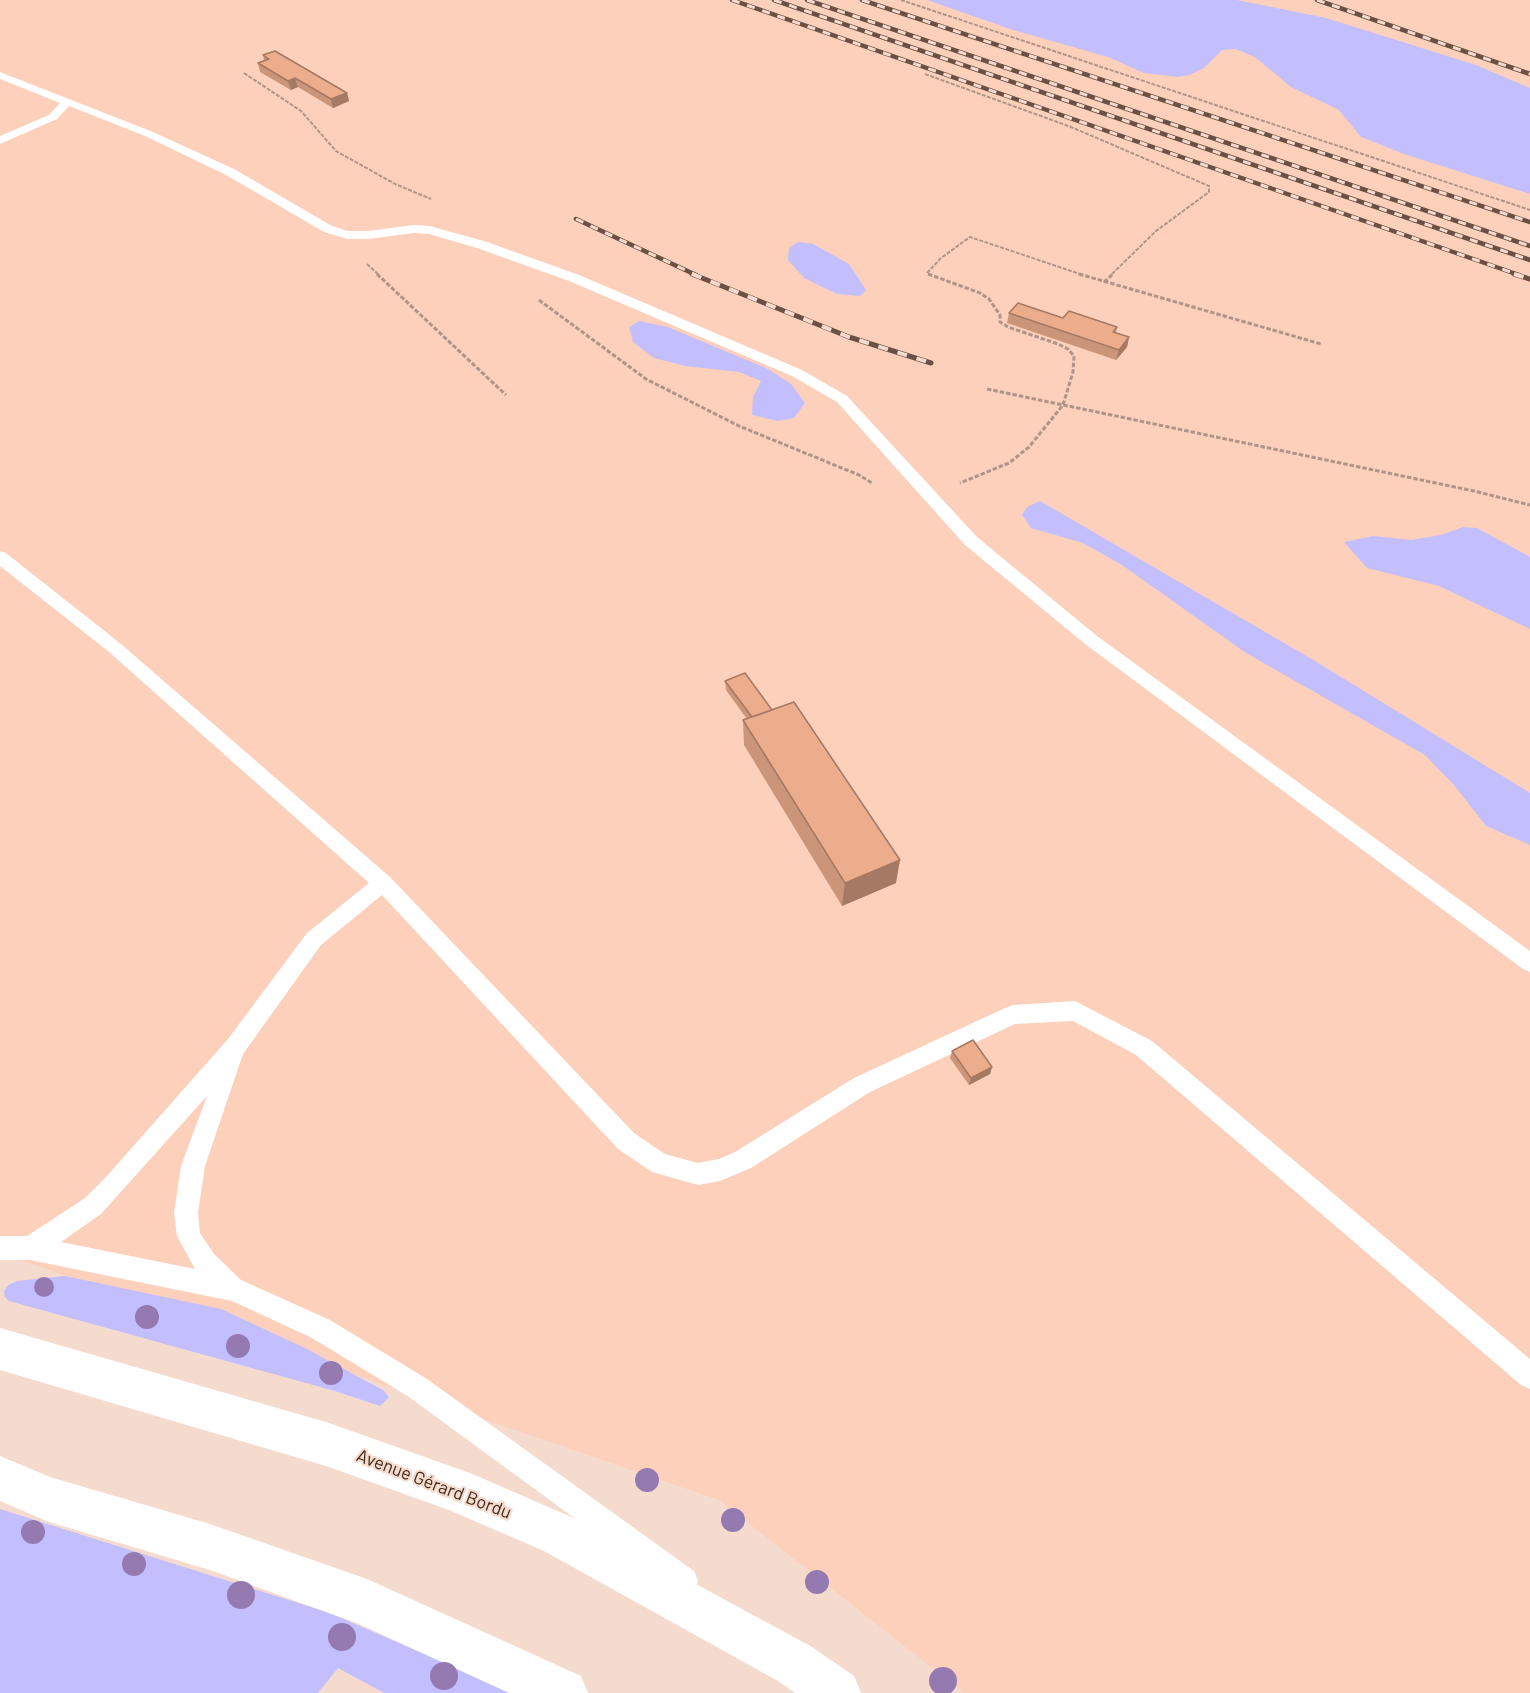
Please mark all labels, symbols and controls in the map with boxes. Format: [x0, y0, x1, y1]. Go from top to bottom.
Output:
street label: Avenue Gérard Bordu [354, 1445, 514, 1523]

